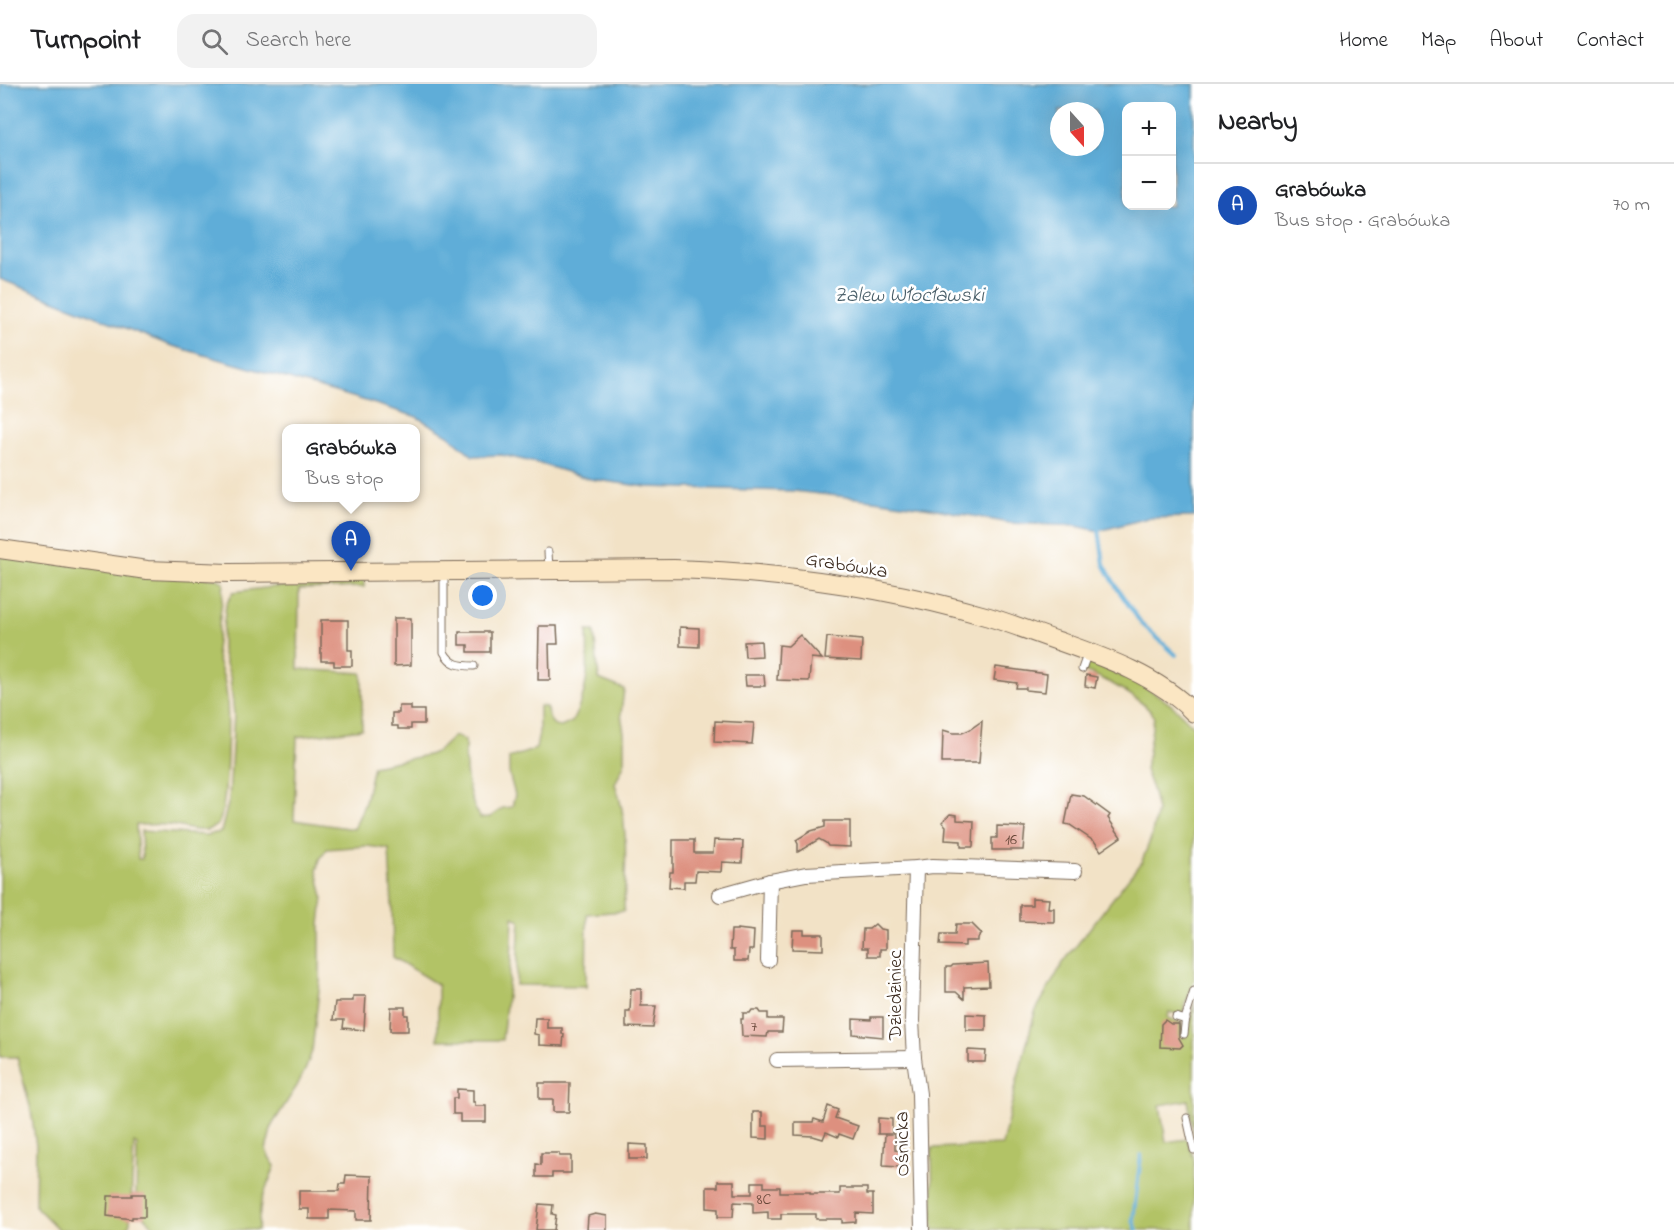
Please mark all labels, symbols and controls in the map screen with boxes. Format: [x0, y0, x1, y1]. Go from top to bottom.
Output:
search box [177, 14, 597, 68]
text: Turnpoint [30, 21, 141, 62]
icon: search [198, 25, 231, 58]
text: Search here [246, 25, 351, 57]
text: Home [1339, 26, 1388, 56]
text: Map [1421, 26, 1456, 56]
text: About [1489, 26, 1543, 56]
text: Contact [1576, 26, 1644, 56]
north arrow [1050, 102, 1104, 156]
map controls [1122, 102, 1176, 210]
button: + [1122, 102, 1176, 156]
text: Nearby [1218, 104, 1297, 142]
button: − [1122, 156, 1176, 210]
text: Grabówka [1275, 175, 1366, 207]
text: A [1231, 191, 1244, 220]
text: 70 m [1613, 191, 1650, 220]
text: Bus stop · Grabówka [1275, 207, 1450, 236]
water label: Zalew Włocławski [834, 281, 986, 311]
popup [282, 424, 420, 502]
text: Grabówka [305, 433, 397, 465]
text: Bus stop [305, 465, 384, 494]
pin: A [332, 522, 370, 571]
street label: Grabówka [803, 546, 890, 587]
your location [468, 581, 497, 610]
house number: 16 [1005, 828, 1017, 852]
street label: Dziedziniec [882, 950, 911, 1041]
house number: 7 [751, 1015, 758, 1039]
street label: Ośnicka [888, 1111, 919, 1177]
house number: 8C [757, 1188, 772, 1212]

